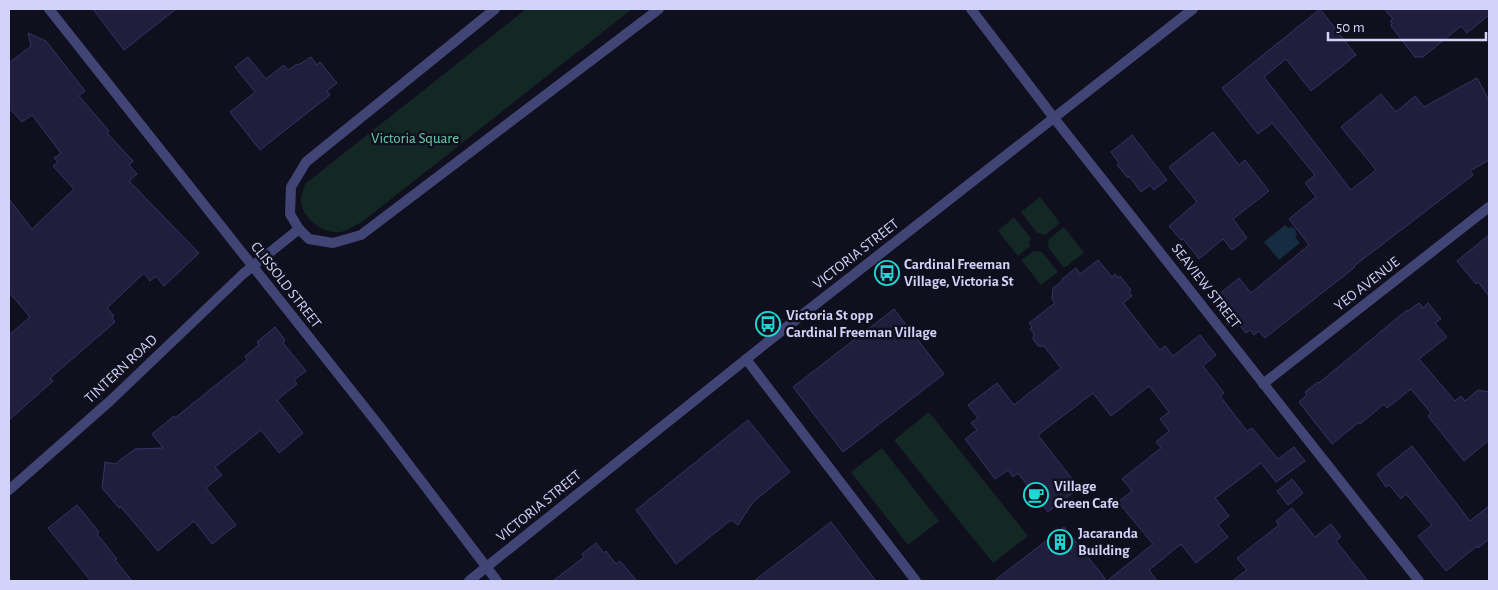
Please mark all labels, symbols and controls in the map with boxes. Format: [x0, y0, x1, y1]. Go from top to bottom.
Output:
scale bar [1328, 10, 1486, 42]
text: 50 m [1336, 20, 1365, 35]
park label: Victoria Square [371, 131, 459, 146]
street label: VICTORIA STREET [810, 216, 902, 292]
street label: CLISSOLD STREET [248, 239, 324, 331]
street label: SEAVIEW STREET [1169, 241, 1244, 332]
street label: YEO AVENUE [1332, 254, 1402, 314]
place label: Cardinal Freeman Village, Victoria St [904, 257, 1014, 289]
bus stop icon: Cardinal Freeman Village, Victoria St [874, 260, 900, 286]
place label: Victoria St opp Cardinal Freeman Village [786, 308, 937, 340]
bus stop icon: Victoria St opp Cardinal Freeman Village [755, 311, 781, 337]
street label: TINTERN ROAD [82, 332, 160, 406]
street label: VICTORIA STREET [494, 467, 585, 545]
place label: Village Green Cafe [1054, 479, 1119, 511]
cafe icon: Village Green Cafe [1023, 482, 1049, 508]
place label: Jacaranda Building [1078, 526, 1138, 558]
building icon: Jacaranda Building [1047, 529, 1073, 555]

